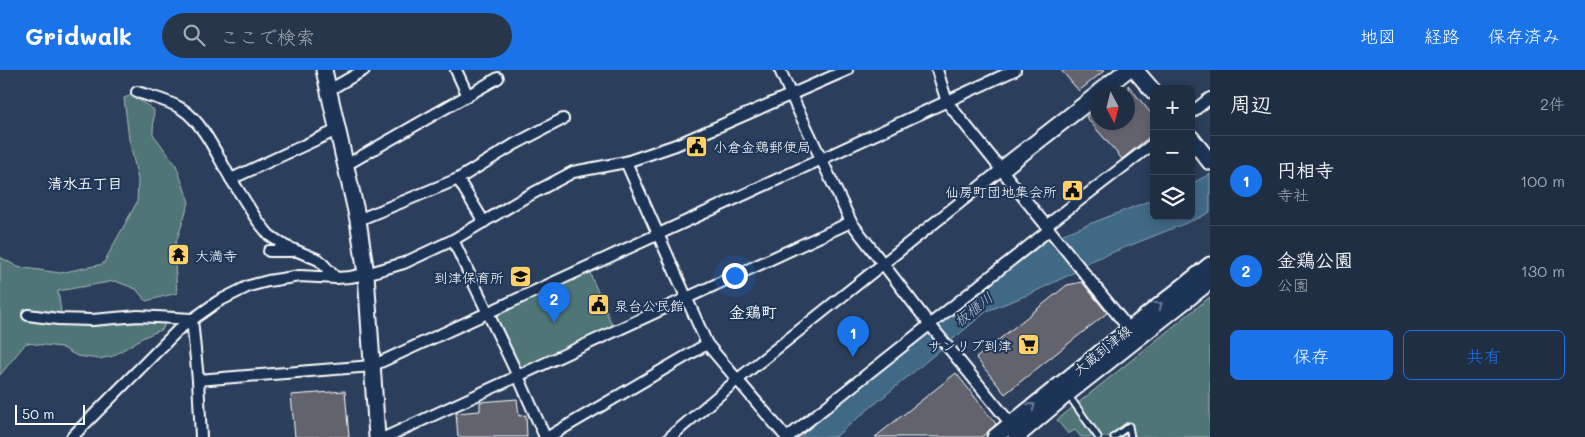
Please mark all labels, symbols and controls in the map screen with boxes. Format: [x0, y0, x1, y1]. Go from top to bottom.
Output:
search box [162, 13, 512, 58]
text: Gridwalk [25, 20, 132, 51]
icon: search [180, 21, 208, 49]
text: ここで検索 [220, 24, 315, 49]
text: 地図 [1360, 24, 1396, 48]
text: 経路 [1424, 24, 1460, 48]
text: 保存済み [1488, 24, 1560, 48]
north arrow [1090, 85, 1135, 130]
map controls [1150, 85, 1195, 220]
button: + [1150, 85, 1195, 130]
text: 周辺 [1230, 90, 1272, 117]
text: 2件 [1540, 93, 1565, 114]
button: − [1150, 130, 1195, 175]
public building icon: 小倉金鶏郵便局 [685, 134, 709, 158]
place label: 小倉金鶏郵便局 [713, 137, 811, 156]
text: 円相寺 [1277, 157, 1334, 182]
text: 1 [1242, 170, 1250, 191]
text: 100 m [1520, 170, 1565, 191]
district label: 清水五丁目 [47, 173, 123, 193]
button: layers [1150, 175, 1195, 220]
public building icon: 仙房町団地集会所 [1061, 179, 1085, 203]
place label: 仙房町団地集会所 [945, 182, 1057, 201]
text: 寺社 [1277, 184, 1309, 205]
temple icon: 大満寺 [167, 243, 191, 267]
place label: 大満寺 [195, 246, 237, 265]
text: 金鶏公園 [1277, 247, 1353, 272]
text: 2 [1242, 260, 1250, 281]
text: 130 m [1521, 260, 1565, 281]
your location [722, 263, 748, 289]
school or university icon: 到津保育所 [508, 265, 532, 289]
place label: 到津保育所 [434, 268, 504, 287]
text: 公園 [1277, 274, 1309, 295]
pin: 2 [538, 282, 570, 323]
water label: 板櫃川 [949, 287, 997, 331]
public building icon: 泉台公民館 [586, 293, 610, 317]
place label: 泉台公民館 [614, 296, 684, 315]
district label: 金鶏町 [729, 301, 777, 322]
one-way arrow [1153, 302, 1162, 310]
pin: 1 [837, 316, 869, 357]
street label: 大蔵到津線 [1069, 321, 1135, 379]
button: 保存 [1230, 330, 1393, 380]
button: 共有 [1403, 330, 1565, 380]
supermarket icon: サンリプ到津 [1016, 333, 1040, 357]
place label: サンリプ到津 [928, 336, 1012, 355]
scale bar [15, 402, 85, 425]
one-way arrow [1027, 403, 1036, 412]
text: 50 m [22, 404, 54, 423]

